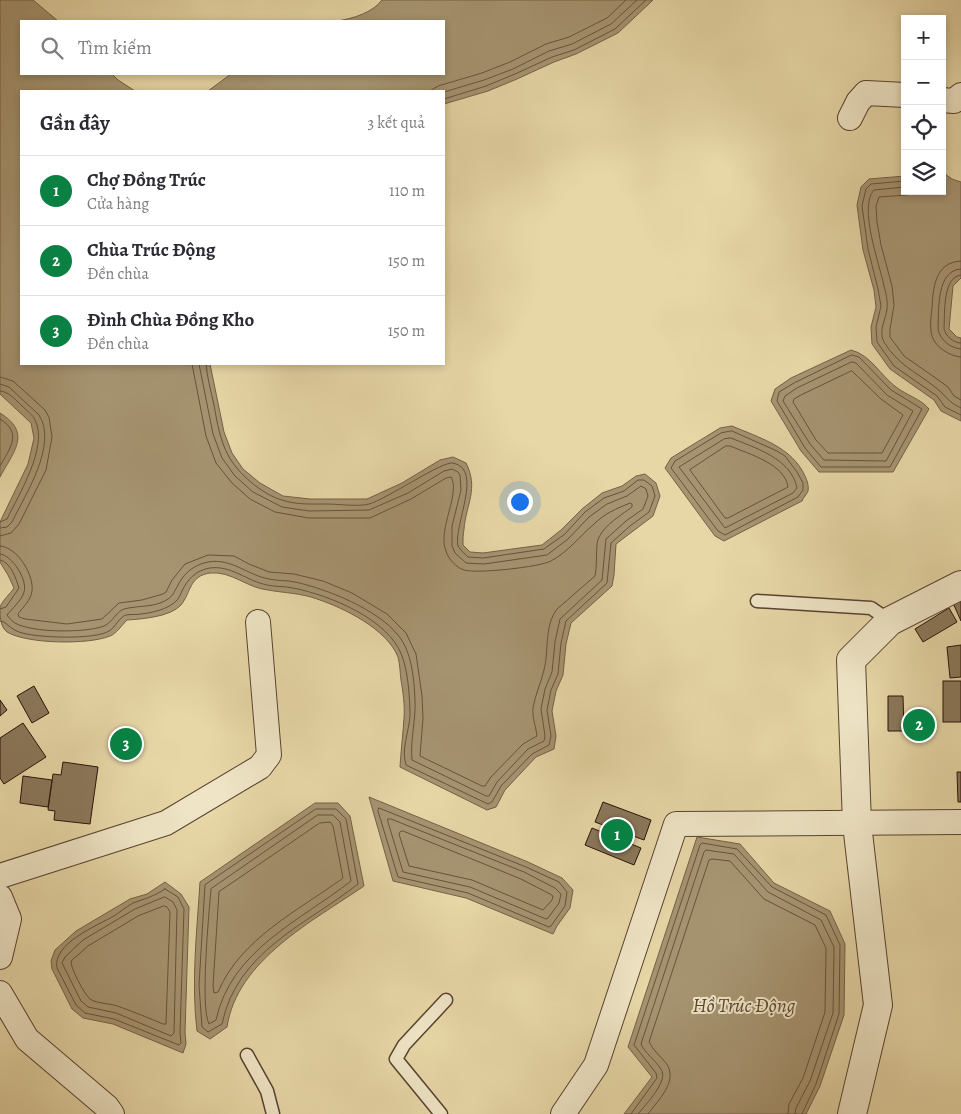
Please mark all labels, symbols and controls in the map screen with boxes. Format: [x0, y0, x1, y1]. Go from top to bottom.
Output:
map controls [901, 15, 946, 195]
button: + [901, 15, 946, 60]
search box [20, 20, 445, 75]
icon: search [38, 34, 66, 62]
text: Tìm kiếm [78, 35, 152, 61]
button: − [901, 60, 946, 105]
button: locate [901, 105, 946, 150]
text: Gần đây [40, 109, 110, 137]
text: 3 kết quả [368, 112, 425, 134]
button: layers [901, 150, 946, 195]
text: Chợ Đồng Trúc [87, 167, 206, 193]
text: 1 [53, 180, 59, 202]
text: 110 m [389, 180, 425, 202]
text: Cửa hàng [87, 193, 149, 215]
text: Chùa Trúc Động [87, 237, 216, 263]
text: 2 [52, 250, 60, 272]
text: 150 m [388, 250, 425, 272]
text: Đền chùa [87, 263, 149, 285]
text: Đình Chùa Đồng Kho [87, 307, 254, 333]
text: 3 [53, 320, 59, 342]
text: 150 m [388, 320, 425, 342]
text: Đền chùa [87, 333, 149, 355]
your location [507, 489, 533, 515]
pin: 2 [903, 706, 935, 744]
pin: 3 [110, 725, 142, 763]
pin: 1 [601, 816, 633, 854]
water label: Hồ Trúc Động [693, 992, 796, 1019]

